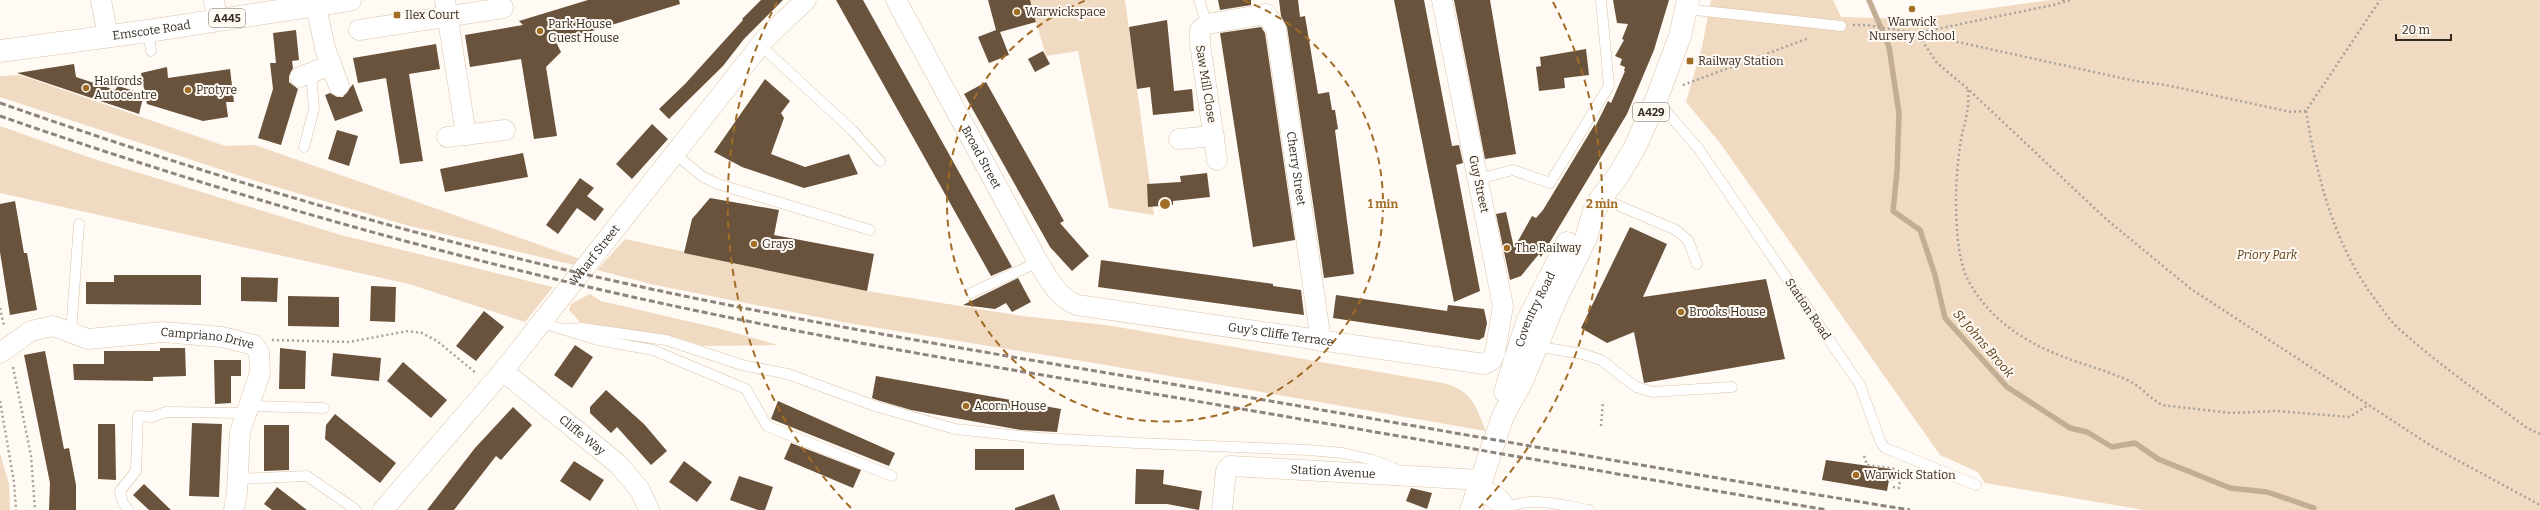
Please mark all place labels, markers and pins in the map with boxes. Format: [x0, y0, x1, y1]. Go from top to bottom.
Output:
marker: Warwick Nursery School [1907, 4, 1917, 14]
place label: Warwickspace [1025, 5, 1106, 19]
marker: Warwickspace [1012, 7, 1022, 17]
place label: Ilex Court [405, 8, 460, 22]
marker: Ilex Court [392, 10, 402, 20]
place label: Warwick Nursery School [1869, 15, 1956, 43]
place label: Park House Guest House [548, 17, 619, 45]
marker: Park House Guest House [535, 26, 545, 36]
place label: Railway Station [1698, 54, 1784, 68]
marker: Railway Station [1685, 56, 1695, 66]
place label: Halfords Autocentre [94, 74, 157, 102]
marker: Halfords Autocentre [81, 83, 91, 93]
place label: Protyre [196, 83, 237, 97]
marker: Protyre [183, 85, 193, 95]
centre of rings [1158, 197, 1172, 211]
place label: Grays [762, 237, 794, 251]
marker: Grays [749, 239, 759, 249]
place label: The Railway [1515, 241, 1582, 255]
marker: The Railway [1502, 243, 1512, 253]
place label: Brooks House [1689, 305, 1766, 319]
marker: Brooks House [1676, 307, 1686, 317]
place label: Acorn House [974, 399, 1046, 413]
marker: Acorn House [961, 401, 971, 411]
place label: Warwick Station [1864, 468, 1956, 482]
marker: Warwick Station [1851, 470, 1861, 480]

